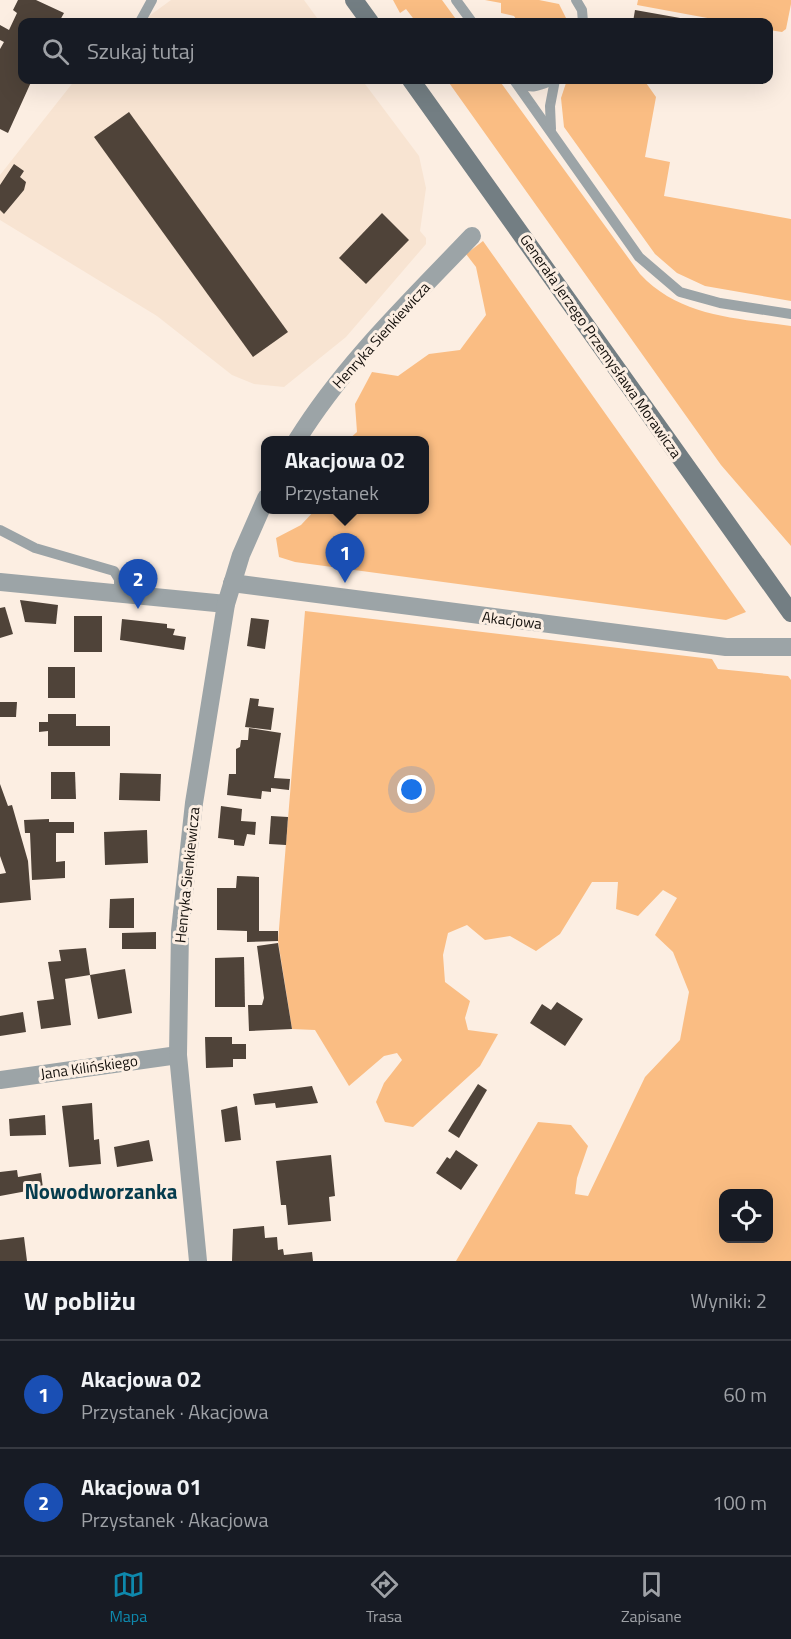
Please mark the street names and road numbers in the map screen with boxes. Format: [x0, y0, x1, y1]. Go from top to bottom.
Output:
street label: Generała Jerzego Przemysława Morawicza [514, 229, 688, 463]
street label: Henryka Sienkiewicza [327, 276, 436, 393]
street label: Akacjowa [481, 605, 544, 635]
street label: Henryka Sienkiewicza [168, 805, 206, 944]
street label: Jana Kilińskiego [39, 1049, 139, 1085]

